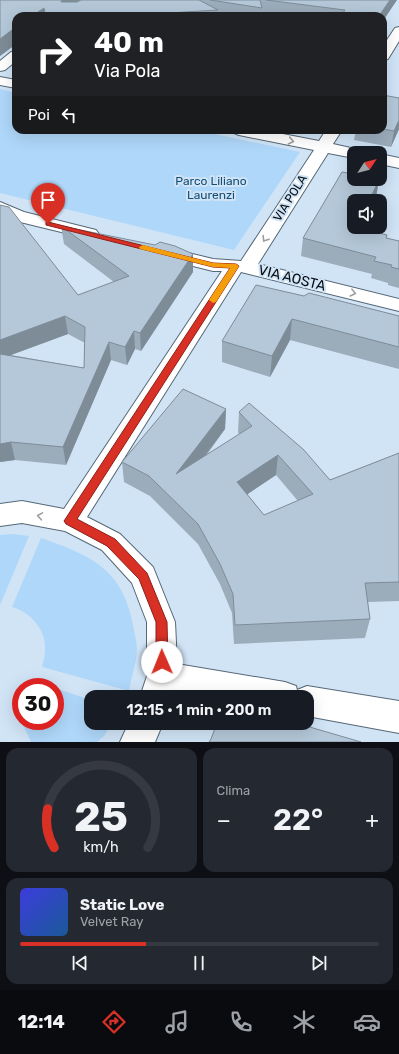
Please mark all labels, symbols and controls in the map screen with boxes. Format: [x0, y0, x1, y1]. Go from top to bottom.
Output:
text: 40 m [94, 26, 164, 59]
icon: right [28, 28, 80, 80]
text: Via Pola [94, 60, 161, 82]
icon: left [58, 104, 80, 126]
text: Poi [28, 106, 50, 124]
one-way arrow [288, 136, 294, 144]
north arrow [347, 146, 387, 186]
map controls [347, 146, 387, 234]
street label: VIA POLA [270, 172, 310, 224]
park label: Parco Liliano Laurenzi [175, 174, 247, 202]
pin [31, 183, 65, 224]
icon: arrive [37, 189, 59, 211]
button: sound [347, 194, 387, 234]
one-way arrow [262, 235, 269, 242]
street label: VIA AOSTA [257, 261, 328, 295]
one-way arrow [350, 289, 356, 297]
one-way arrow [37, 512, 43, 520]
position arrow [141, 641, 183, 683]
speed limit sign: 30 [12, 678, 64, 730]
text: 12:15 · 1 min · 200 m [126, 701, 272, 719]
text: Clima [217, 783, 250, 798]
text: 25 [74, 792, 128, 841]
text: 22° [273, 802, 323, 838]
text: − [217, 807, 231, 834]
text: + [365, 807, 379, 834]
text: km/h [83, 839, 119, 856]
text: Static Love [80, 896, 164, 914]
text: Velvet Ray [80, 914, 143, 929]
icon: previous [69, 952, 91, 974]
icon: pause [188, 952, 210, 974]
icon: next [308, 952, 330, 974]
icon: directions [100, 1008, 128, 1036]
icon: music [163, 1008, 191, 1036]
icon: phone [227, 1008, 255, 1036]
icon: climate [290, 1008, 318, 1036]
icon: car [353, 1008, 381, 1036]
text: 12:14 [18, 1011, 65, 1033]

